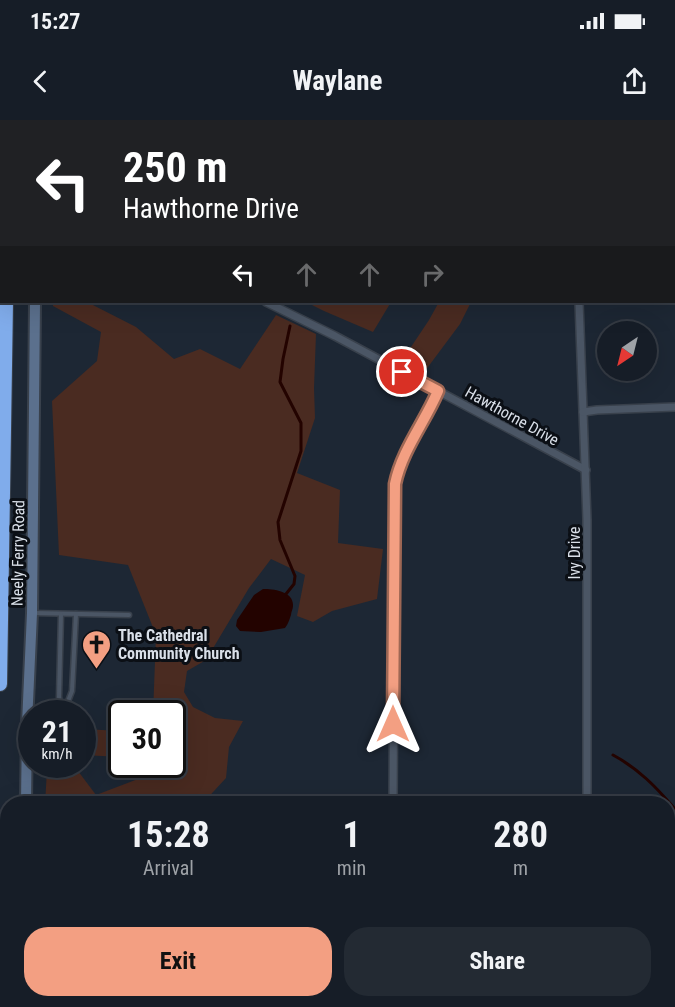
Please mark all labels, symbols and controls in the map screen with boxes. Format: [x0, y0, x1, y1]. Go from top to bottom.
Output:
text: 15:27 [30, 9, 81, 34]
icon: back [24, 65, 57, 98]
text: Waylane [292, 65, 383, 97]
icon: share [618, 65, 651, 98]
text: 250 m [123, 143, 228, 192]
icon: left [24, 144, 102, 222]
text: Hawthorne Drive [123, 193, 299, 225]
icon: left [227, 258, 260, 291]
icon: ahead [290, 258, 323, 291]
icon: ahead [353, 258, 386, 291]
icon: right [416, 258, 449, 291]
north arrow [597, 321, 657, 381]
map controls [597, 321, 657, 381]
pin [376, 346, 427, 397]
icon: arrive [385, 355, 418, 388]
street label: Hawthorne Drive [462, 382, 562, 450]
street label: Neely Ferry Road [8, 500, 28, 606]
street label: Ivy Drive [565, 526, 584, 580]
place label: The Cathedral Community Church [118, 626, 240, 663]
church icon: The Cathedral Community Church [81, 628, 113, 670]
position arrow [361, 692, 425, 756]
speed limit sign: 30 [108, 700, 186, 778]
text: 21 [42, 714, 72, 749]
text: km/h [42, 745, 72, 763]
text: 15:28 [127, 814, 210, 856]
text: 1 [342, 814, 361, 856]
text: 280 [493, 814, 548, 856]
text: Arrival [143, 856, 194, 880]
text: min [337, 856, 366, 880]
text: m [513, 856, 528, 880]
button: Exit [24, 927, 332, 996]
button: Share [344, 927, 651, 996]

